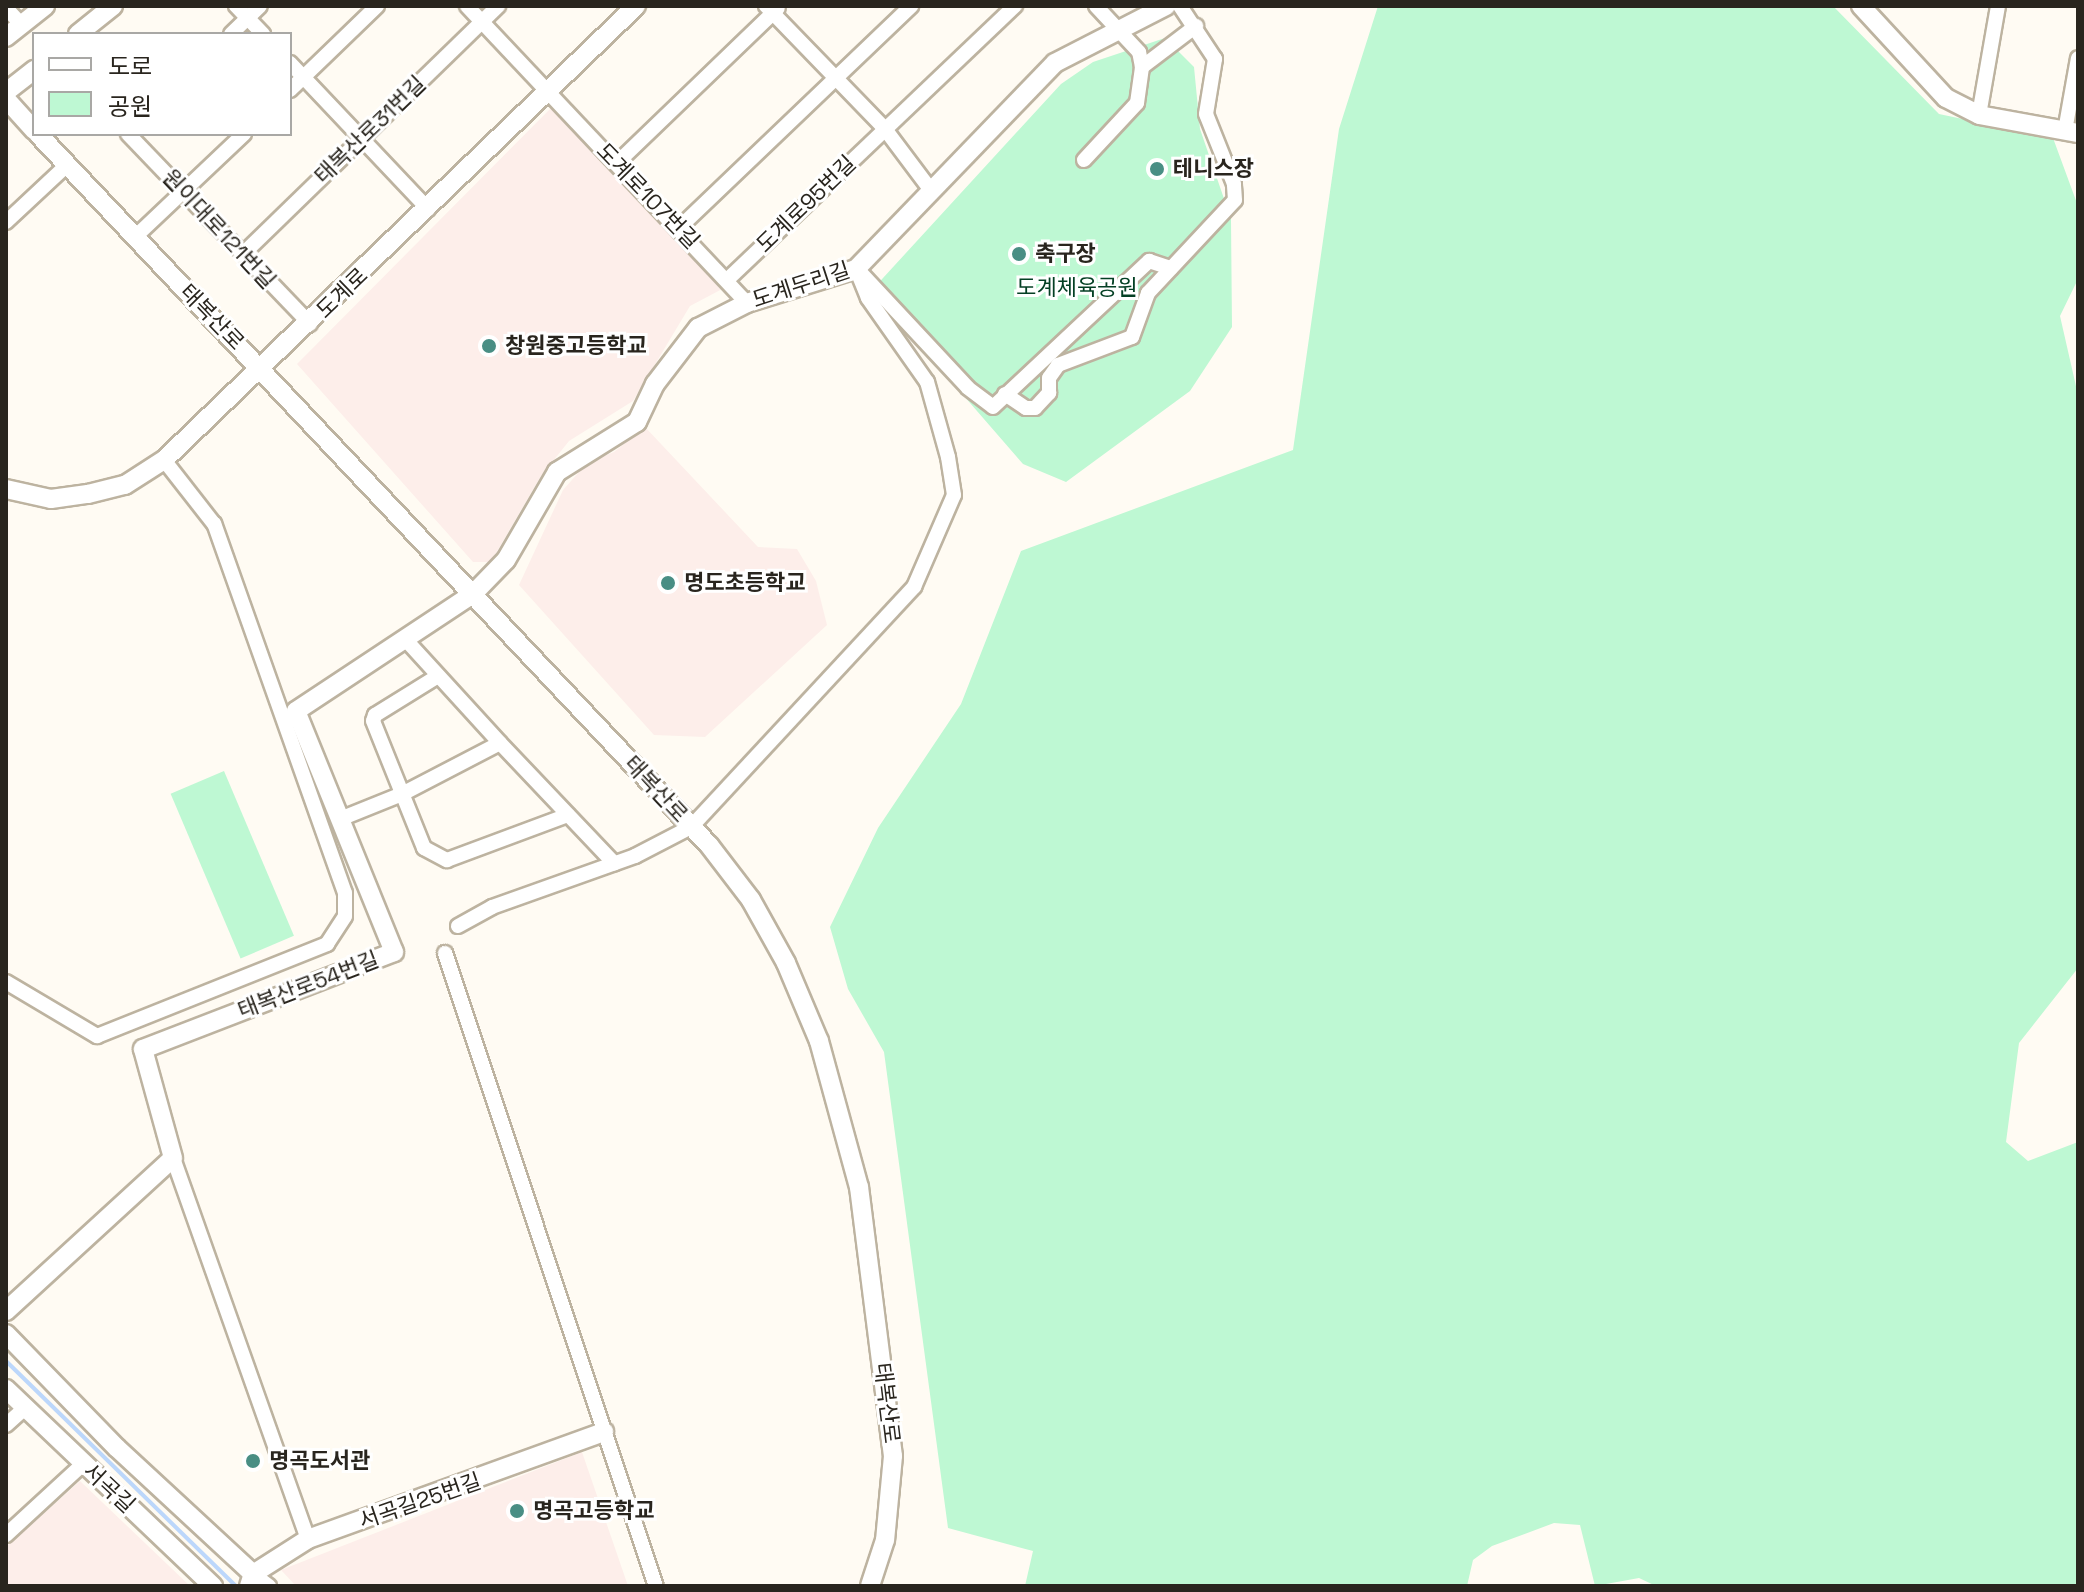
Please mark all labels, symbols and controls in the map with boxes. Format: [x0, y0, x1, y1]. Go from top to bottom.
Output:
legend [32, 32, 292, 136]
text: 도로 [108, 51, 152, 82]
street label: 태복산로31번길 [309, 71, 431, 189]
text: 공원 [108, 91, 152, 122]
street label: 도계로107번길 [591, 138, 705, 254]
street label: 도계로95번길 [751, 150, 861, 258]
place label: 테니스장 [1173, 156, 1254, 182]
marker: 테니스장 [1148, 160, 1166, 178]
street label: 원이대로121번길 [157, 164, 281, 294]
place label: 축구장 [1035, 241, 1096, 267]
marker: 축구장 [1010, 245, 1028, 263]
street label: 도계두리길 [749, 257, 853, 313]
street label: 도계로 [311, 262, 373, 324]
park label: 도계체육공원 [1016, 275, 1138, 301]
street label: 태복산로 [174, 279, 250, 355]
place label: 창원중고등학교 [505, 333, 647, 359]
marker: 창원중고등학교 [480, 337, 498, 355]
place label: 명도초등학교 [684, 570, 805, 596]
marker: 명도초등학교 [659, 574, 677, 592]
street label: 태복산로 [619, 750, 693, 828]
street label: 태복산로54번길 [234, 946, 382, 1024]
street label: 태복산로 [869, 1361, 905, 1445]
place label: 명곡도서관 [269, 1448, 370, 1474]
marker: 명곡도서관 [244, 1452, 262, 1470]
street label: 서곡길 [78, 1458, 140, 1518]
street label: 서곡길25번길 [355, 1468, 485, 1534]
place label: 명곡고등학교 [533, 1498, 654, 1524]
marker: 명곡고등학교 [508, 1502, 526, 1520]

